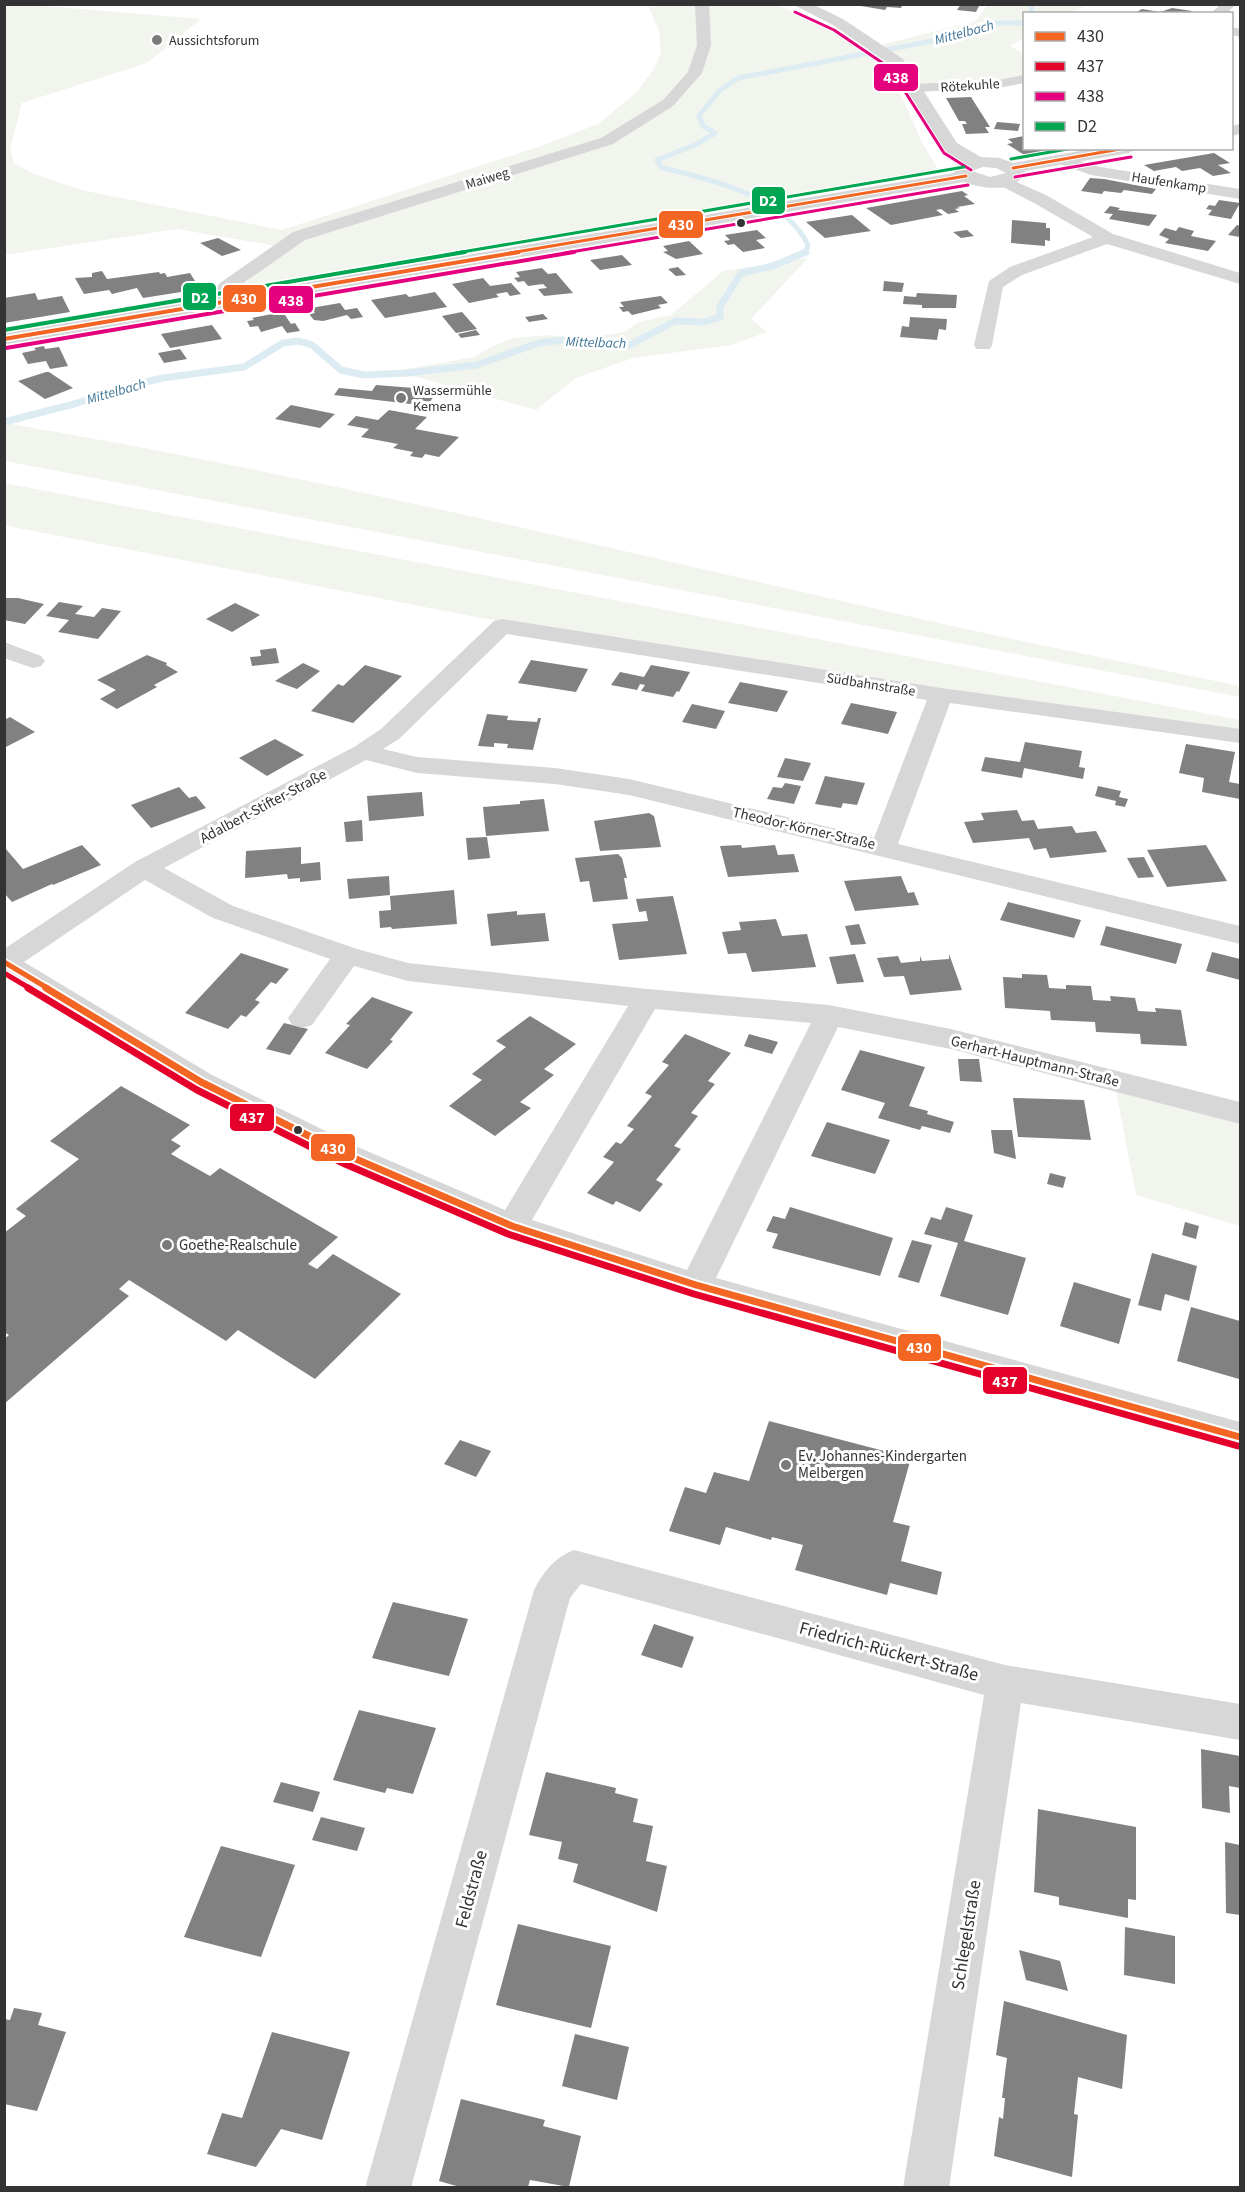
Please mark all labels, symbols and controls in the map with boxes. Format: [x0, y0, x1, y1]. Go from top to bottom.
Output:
legend [1023, 12, 1233, 150]
water label: Mittelbach [932, 15, 996, 50]
text: 430 [1077, 24, 1104, 49]
place label: Aussichtsforum [169, 31, 259, 51]
marker: Aussichtsforum [150, 33, 164, 47]
text: 437 [1077, 54, 1104, 79]
line badge: 438 [873, 63, 919, 92]
text: 438 [883, 67, 909, 89]
street label: Rötekuhle [940, 74, 1000, 98]
text: 438 [1077, 84, 1104, 109]
text: D2 [1077, 114, 1097, 139]
street label: Maiweg [463, 163, 512, 195]
street label: Haufenkamp [1130, 167, 1208, 199]
line badge: D2 [751, 186, 786, 215]
text: D2 [759, 190, 777, 212]
line badge: 430 [658, 210, 704, 239]
text: 430 [668, 214, 694, 236]
unlabelled marker [735, 217, 747, 229]
line badge: D2 [182, 282, 217, 311]
line badge: 430 [222, 284, 267, 313]
line badge: 438 [268, 285, 314, 314]
text: D2 [191, 287, 209, 309]
text: 430 [231, 288, 257, 310]
text: 438 [278, 290, 304, 312]
water label: Mittelbach [565, 332, 627, 354]
water label: Mittelbach [84, 374, 148, 410]
place label: Wassermühle Kemena [413, 381, 492, 417]
marker: Wassermühle Kemena [394, 391, 408, 405]
street label: Südbahnstraße [825, 668, 917, 702]
street label: Adalbert-Stifter-Straße [196, 764, 330, 849]
street label: Theodor-Körner-Straße [731, 802, 877, 855]
street label: Gerhart-Hauptmann-Straße [948, 1030, 1121, 1093]
line badge: 437 [229, 1103, 275, 1132]
text: 437 [239, 1107, 265, 1129]
unlabelled marker [292, 1124, 304, 1136]
line badge: 430 [310, 1133, 356, 1162]
text: 430 [320, 1138, 346, 1160]
place label: Goethe-Realschule [179, 1235, 297, 1256]
marker: Goethe-Realschule [160, 1238, 174, 1252]
line badge: 430 [897, 1333, 942, 1362]
text: 430 [906, 1337, 932, 1359]
line badge: 437 [982, 1366, 1028, 1395]
text: 437 [992, 1371, 1018, 1393]
place label: Ev. Johannes-Kindergarten Melbergen [798, 1446, 967, 1484]
marker: Ev. Johannes-Kindergarten Melbergen [779, 1458, 793, 1472]
street label: Friedrich-Rückert-Straße [796, 1615, 981, 1687]
street label: Feldstraße [449, 1847, 494, 1931]
street label: Schlegelstraße [945, 1878, 988, 1992]

